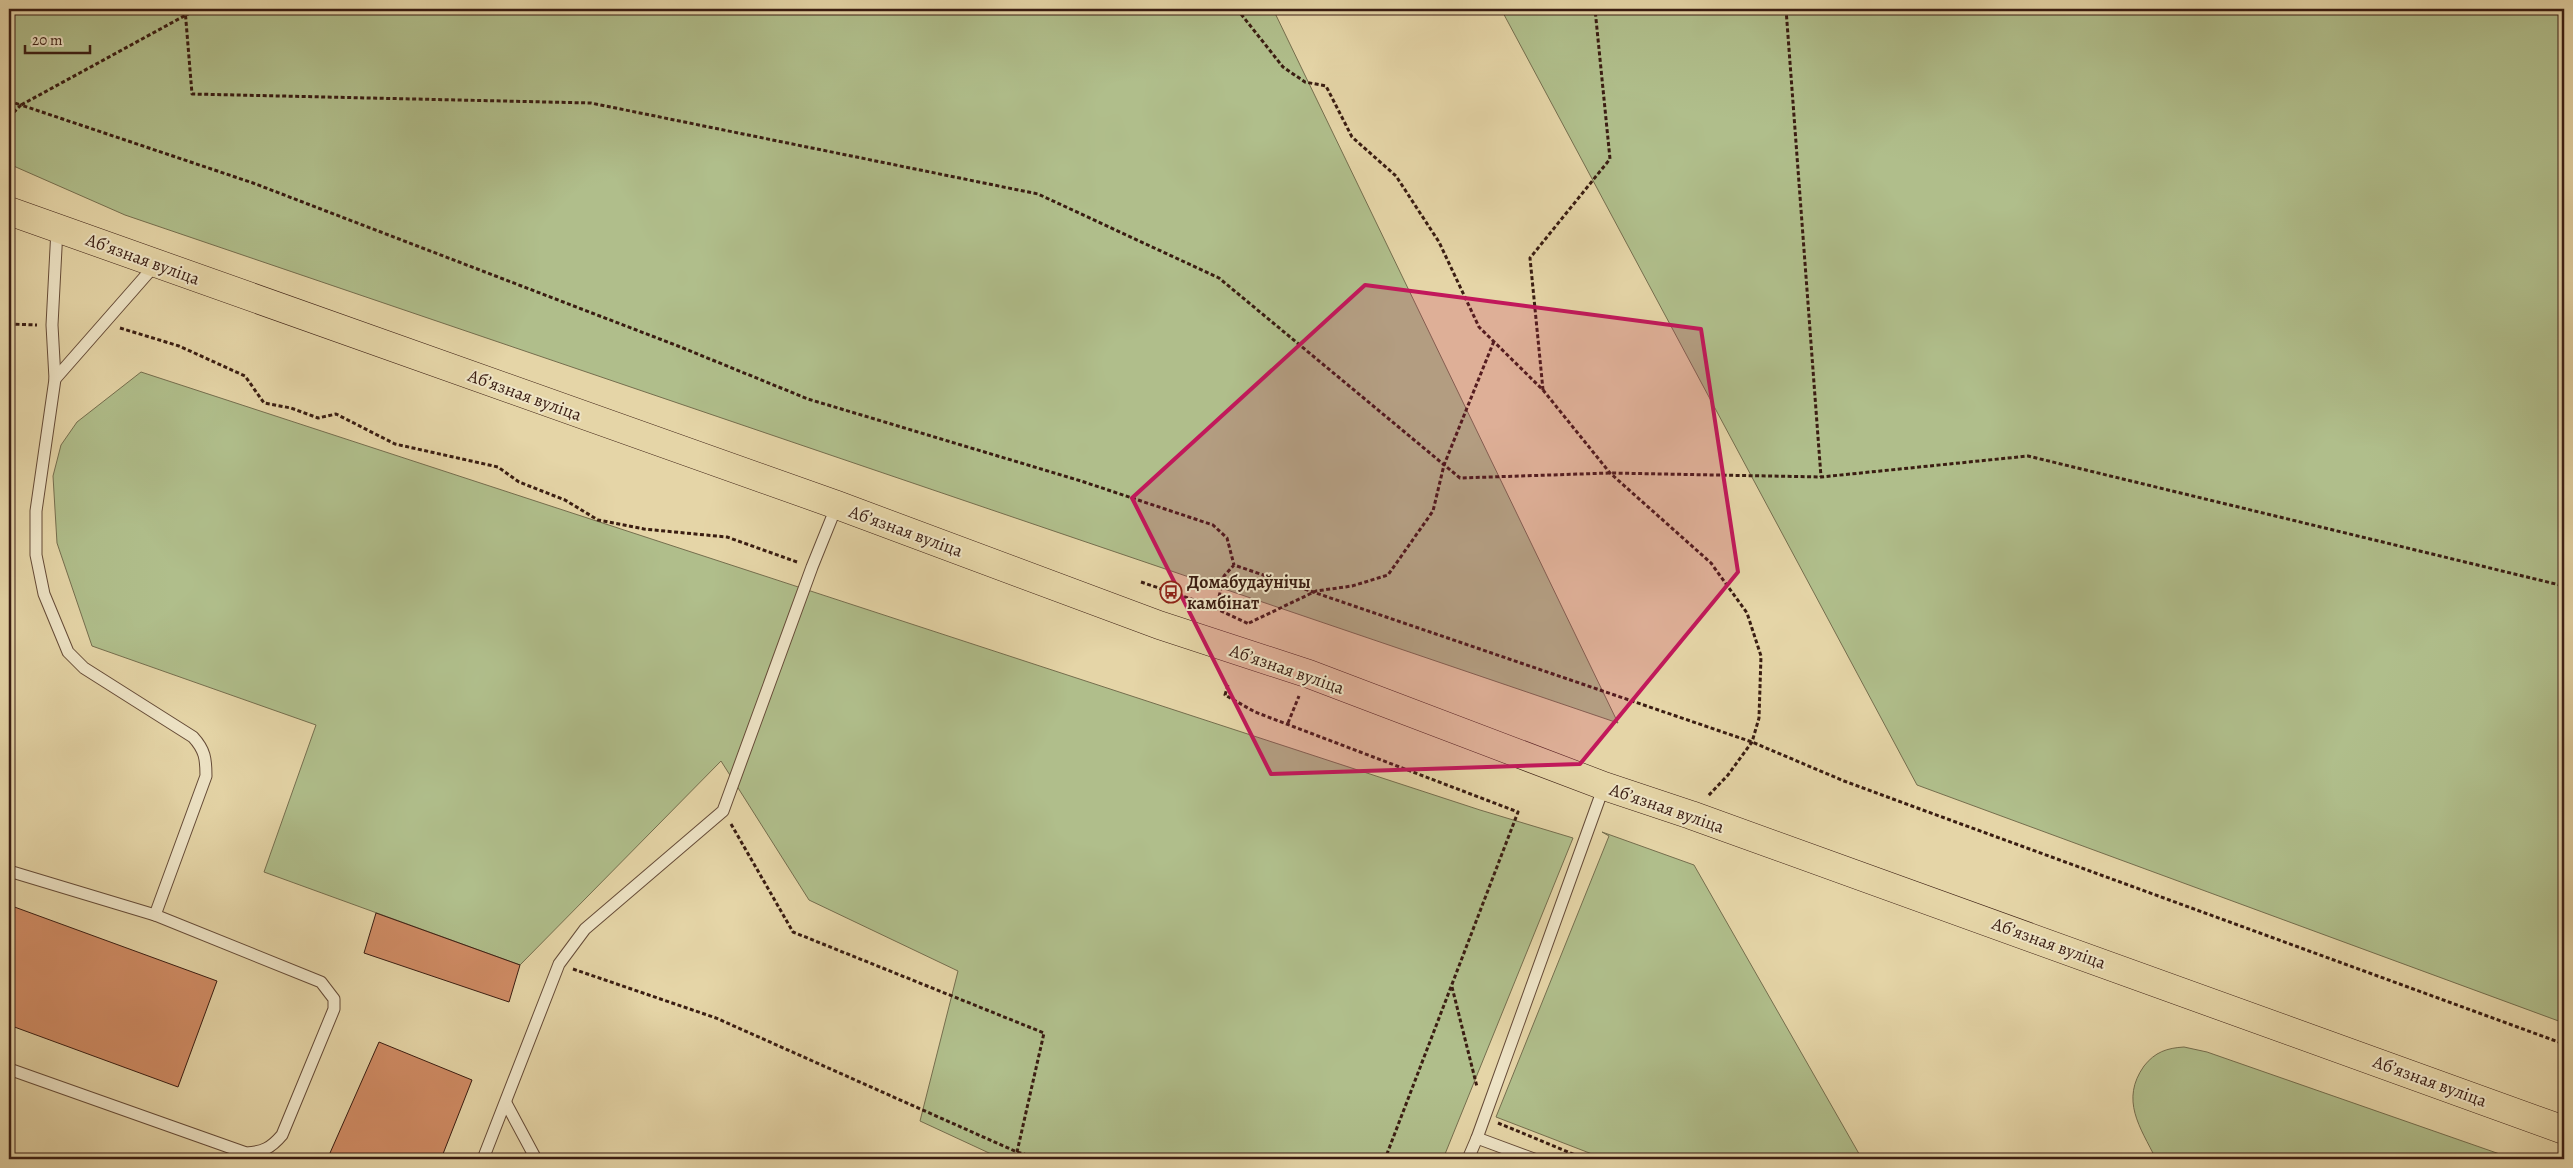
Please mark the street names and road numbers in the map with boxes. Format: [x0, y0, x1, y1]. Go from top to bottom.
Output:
street label: Абʼязная вуліца [82, 227, 204, 291]
street label: Абʼязная вуліца [464, 363, 586, 427]
street label: Абʼязная вуліца [845, 499, 967, 563]
street label: Абʼязная вуліца [1226, 638, 1348, 700]
street label: Абʼязная вуліца [1606, 777, 1728, 839]
street label: Абʼязная вуліца [1988, 911, 2110, 975]
street label: Абʼязная вуліца [2369, 1049, 2491, 1113]

